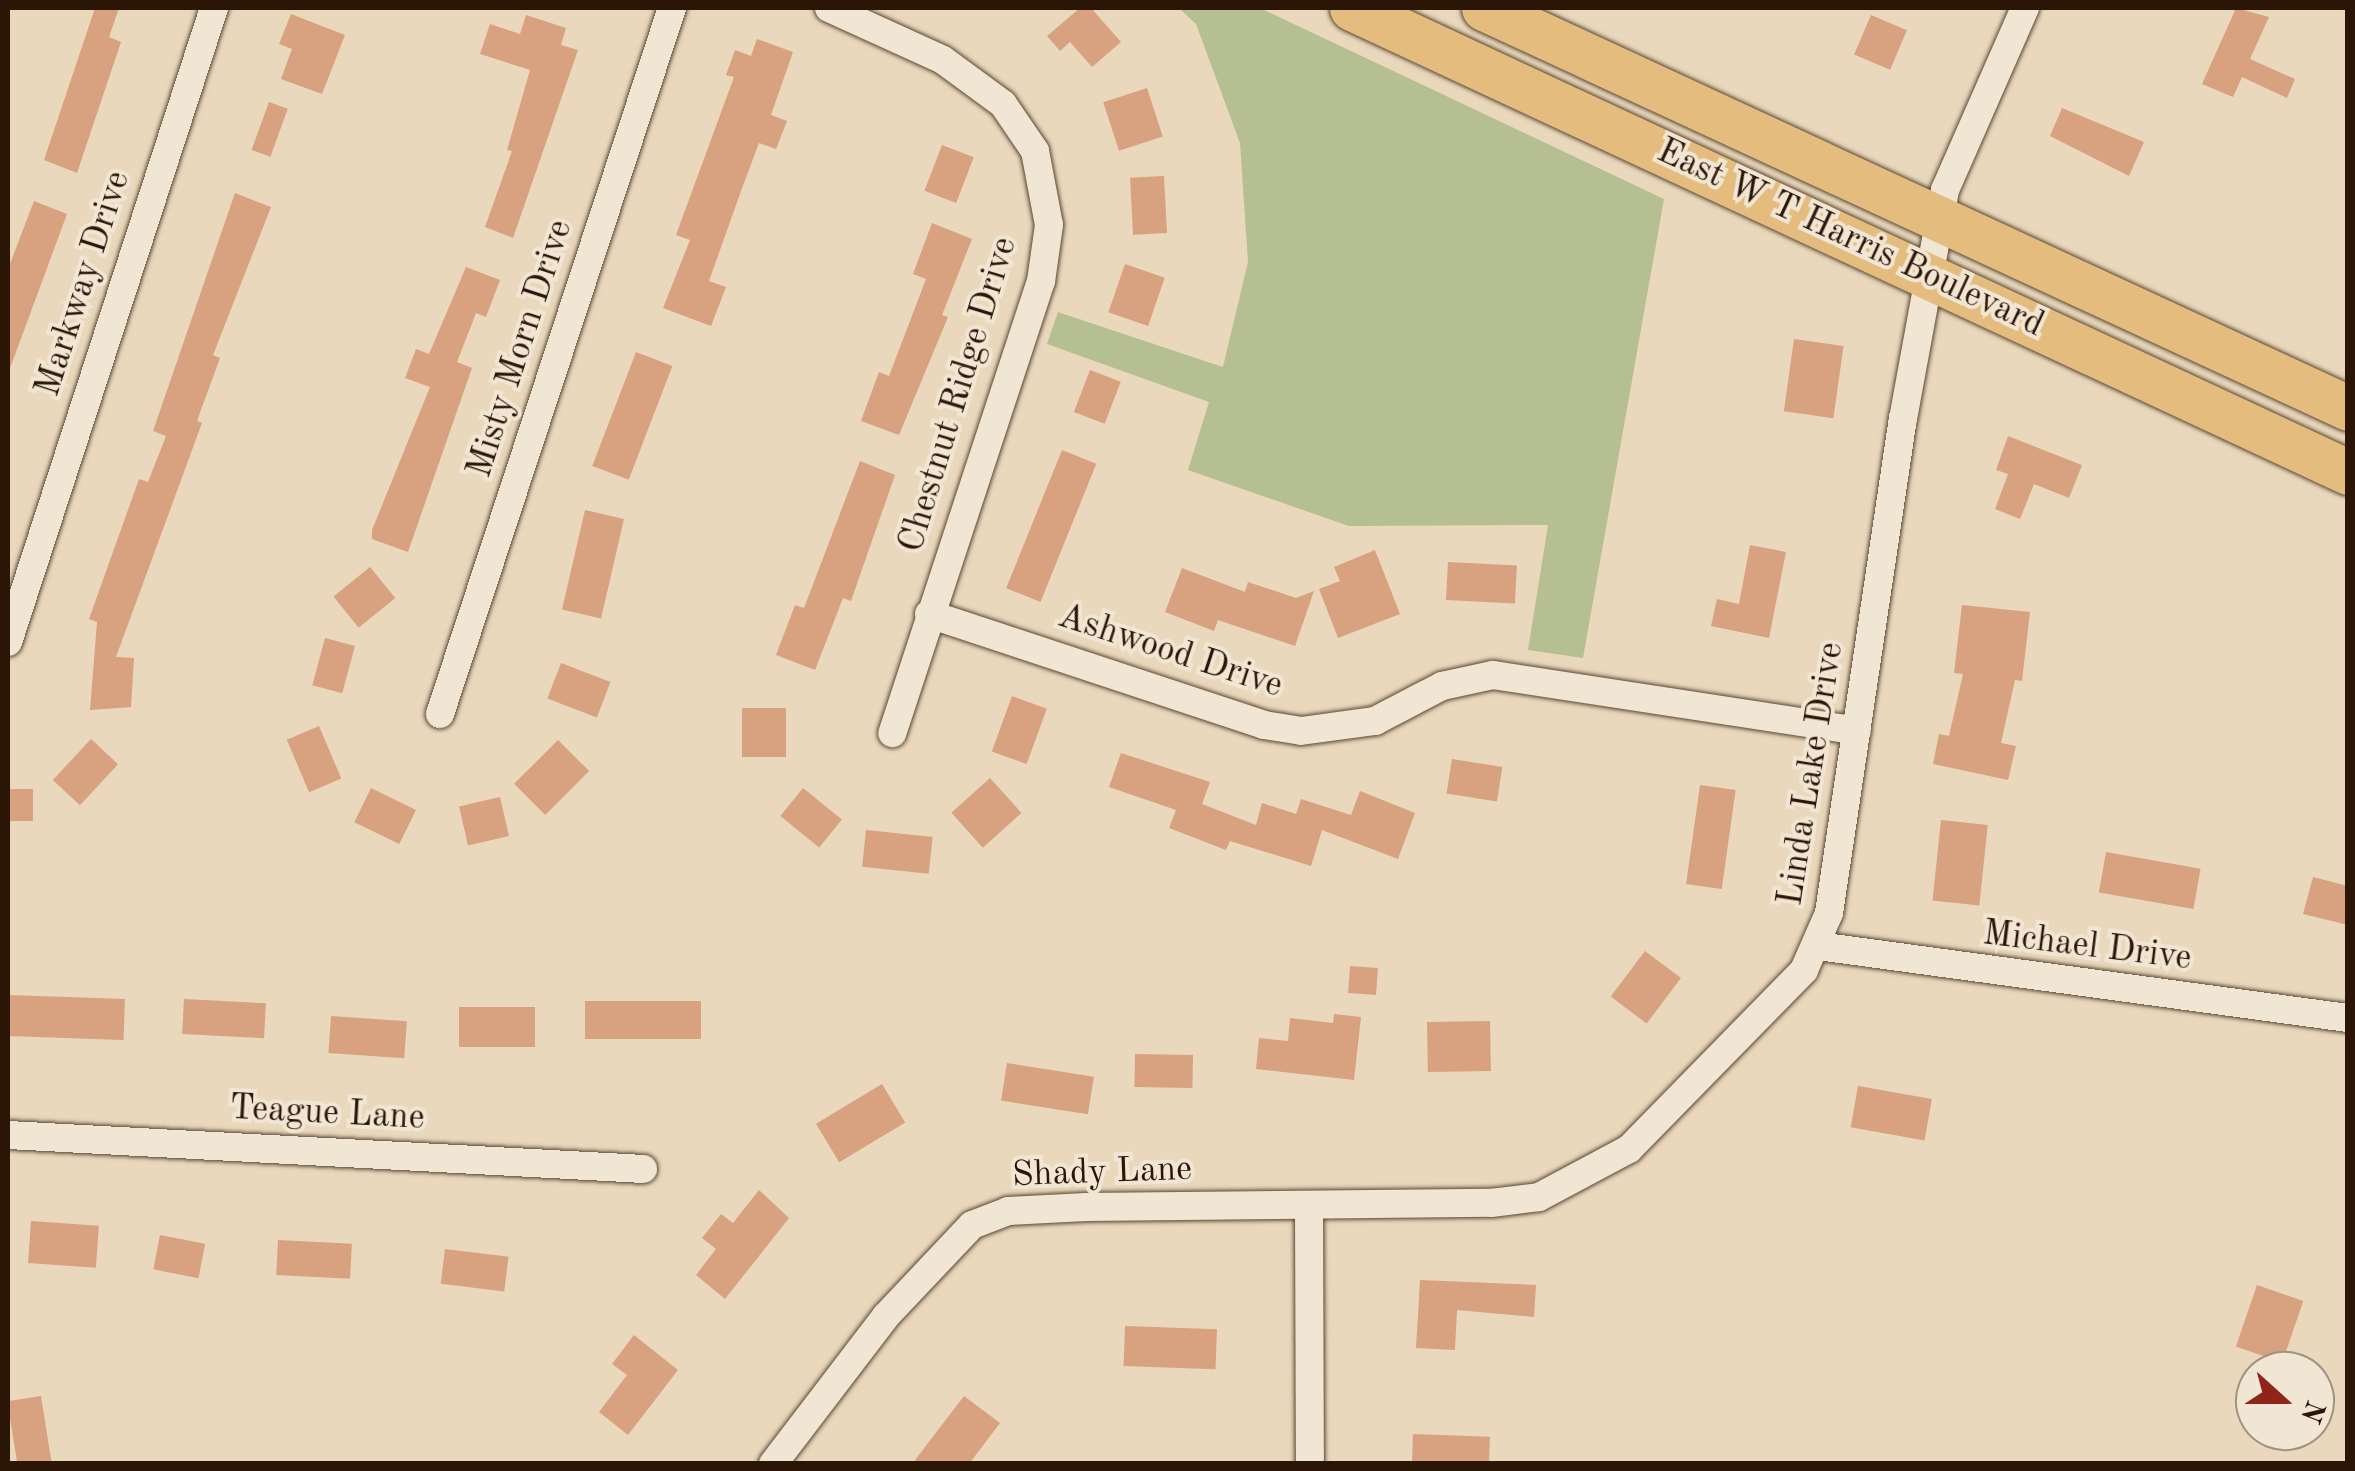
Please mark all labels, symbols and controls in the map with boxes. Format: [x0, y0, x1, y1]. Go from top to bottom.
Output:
street label: East W T Harris Boulevard [1650, 131, 2050, 347]
street label: Markway Drive [28, 166, 140, 402]
street label: Misty Morn Drive [460, 215, 582, 483]
street label: Chestnut Ridge Drive [891, 232, 1027, 558]
street label: Ashwood Drive [1053, 596, 1287, 708]
street label: Linda Lake Drive [1770, 639, 1854, 909]
street label: Michael Drive [1980, 913, 2194, 981]
street label: Teague Lane [228, 1088, 426, 1140]
street label: Shady Lane [1011, 1149, 1193, 1197]
north arrow [2235, 1351, 2335, 1451]
text: N [2294, 1396, 2328, 1426]

